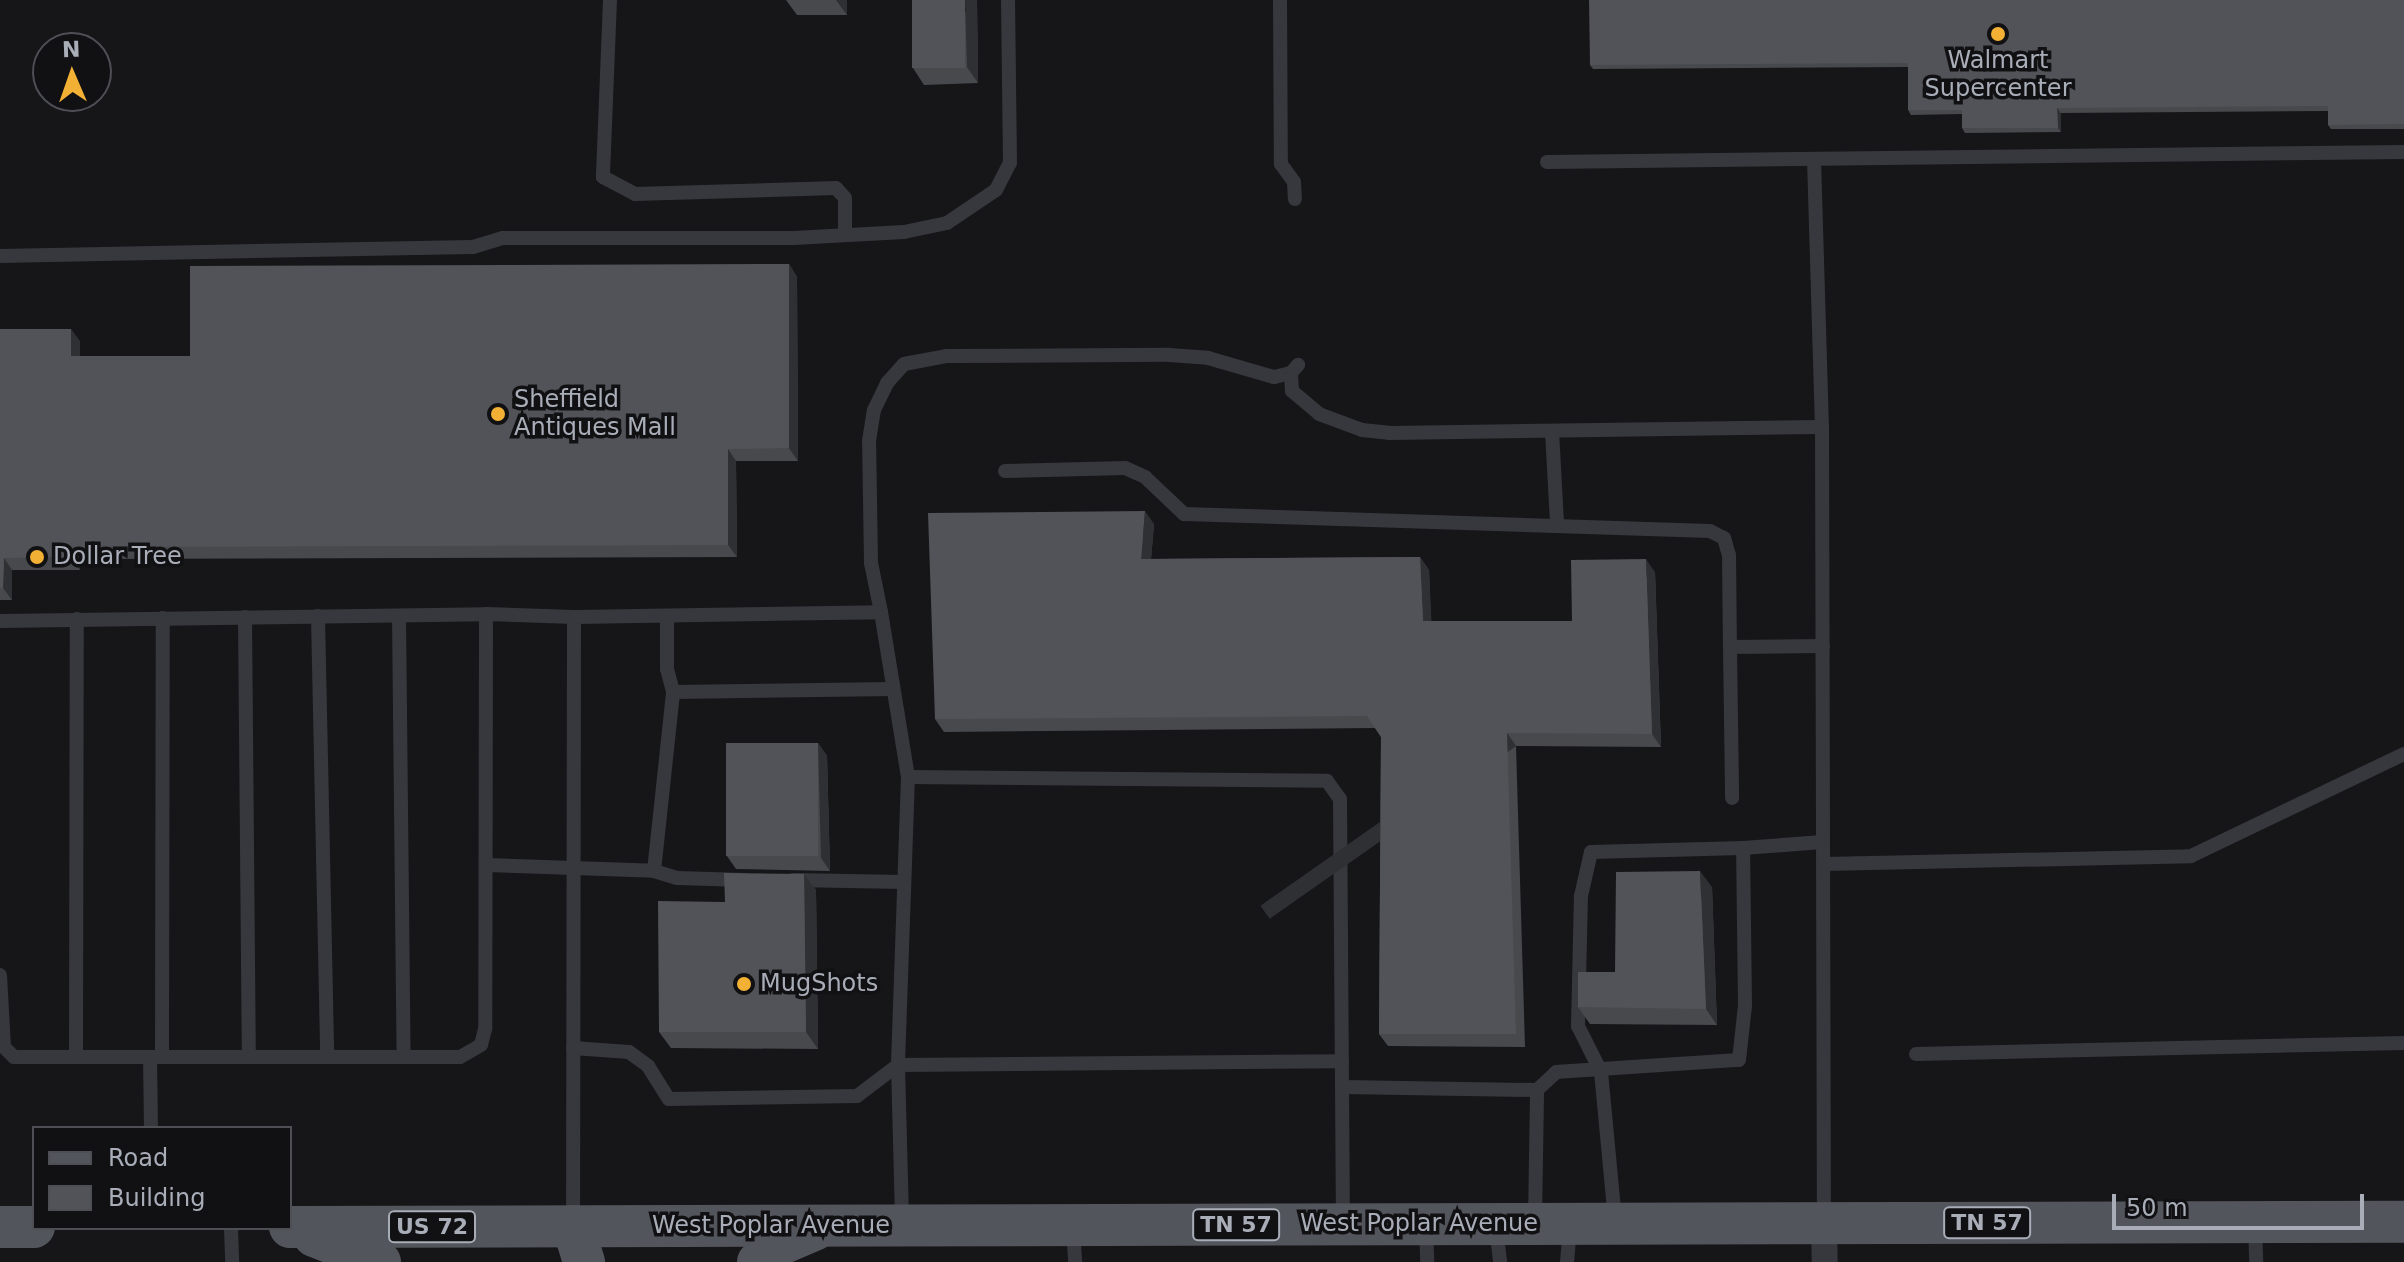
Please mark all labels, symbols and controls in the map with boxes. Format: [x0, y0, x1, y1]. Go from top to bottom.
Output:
marker: Walmart Supercenter [1989, 25, 2007, 43]
north arrow [32, 32, 112, 112]
text: N [62, 37, 81, 62]
place label: Walmart Supercenter [1924, 47, 2072, 103]
place label: Sheffield Antiques Mall [514, 386, 676, 442]
marker: Sheffield Antiques Mall [489, 405, 507, 423]
place label: Dollar Tree [53, 543, 182, 571]
marker: Dollar Tree [28, 548, 46, 566]
place label: MugShots [760, 970, 878, 998]
marker: MugShots [735, 975, 753, 993]
legend [32, 1126, 292, 1230]
text: Road [108, 1144, 168, 1172]
scale bar [2116, 1178, 2368, 1228]
text: Building [108, 1184, 205, 1212]
text: 50 m [2126, 1194, 2188, 1222]
road number: TN 57 [1943, 1205, 2031, 1241]
road number: TN 57 [1192, 1207, 1280, 1243]
road number: US 72 [388, 1209, 476, 1245]
street label: West Poplar Avenue [1300, 1210, 1538, 1238]
street label: West Poplar Avenue [652, 1212, 890, 1240]

